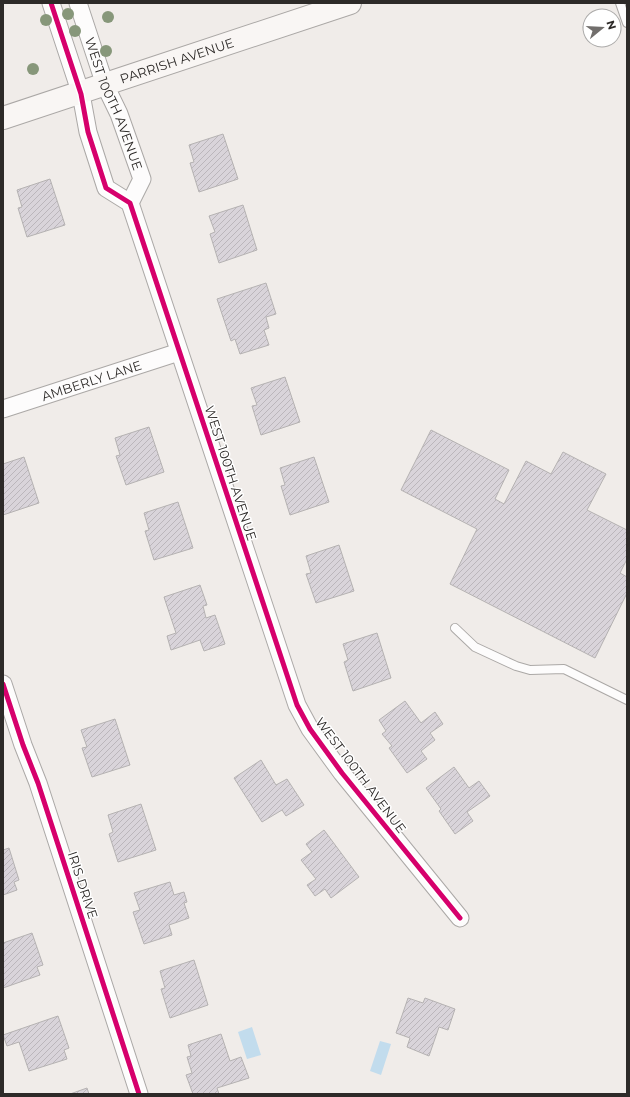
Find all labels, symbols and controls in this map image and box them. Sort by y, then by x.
north arrow [582,8,622,48]
text: N [603,19,620,31]
street label: PARRISH AVENUE [118,34,236,87]
street label: WEST 100TH AVENUE [82,35,146,172]
street label: AMBERLY LANE [39,357,144,404]
street label: WEST 100TH AVENUE [202,404,260,542]
street label: WEST 100TH AVENUE [312,714,410,836]
street label: IRIS DRIVE [65,849,101,921]

